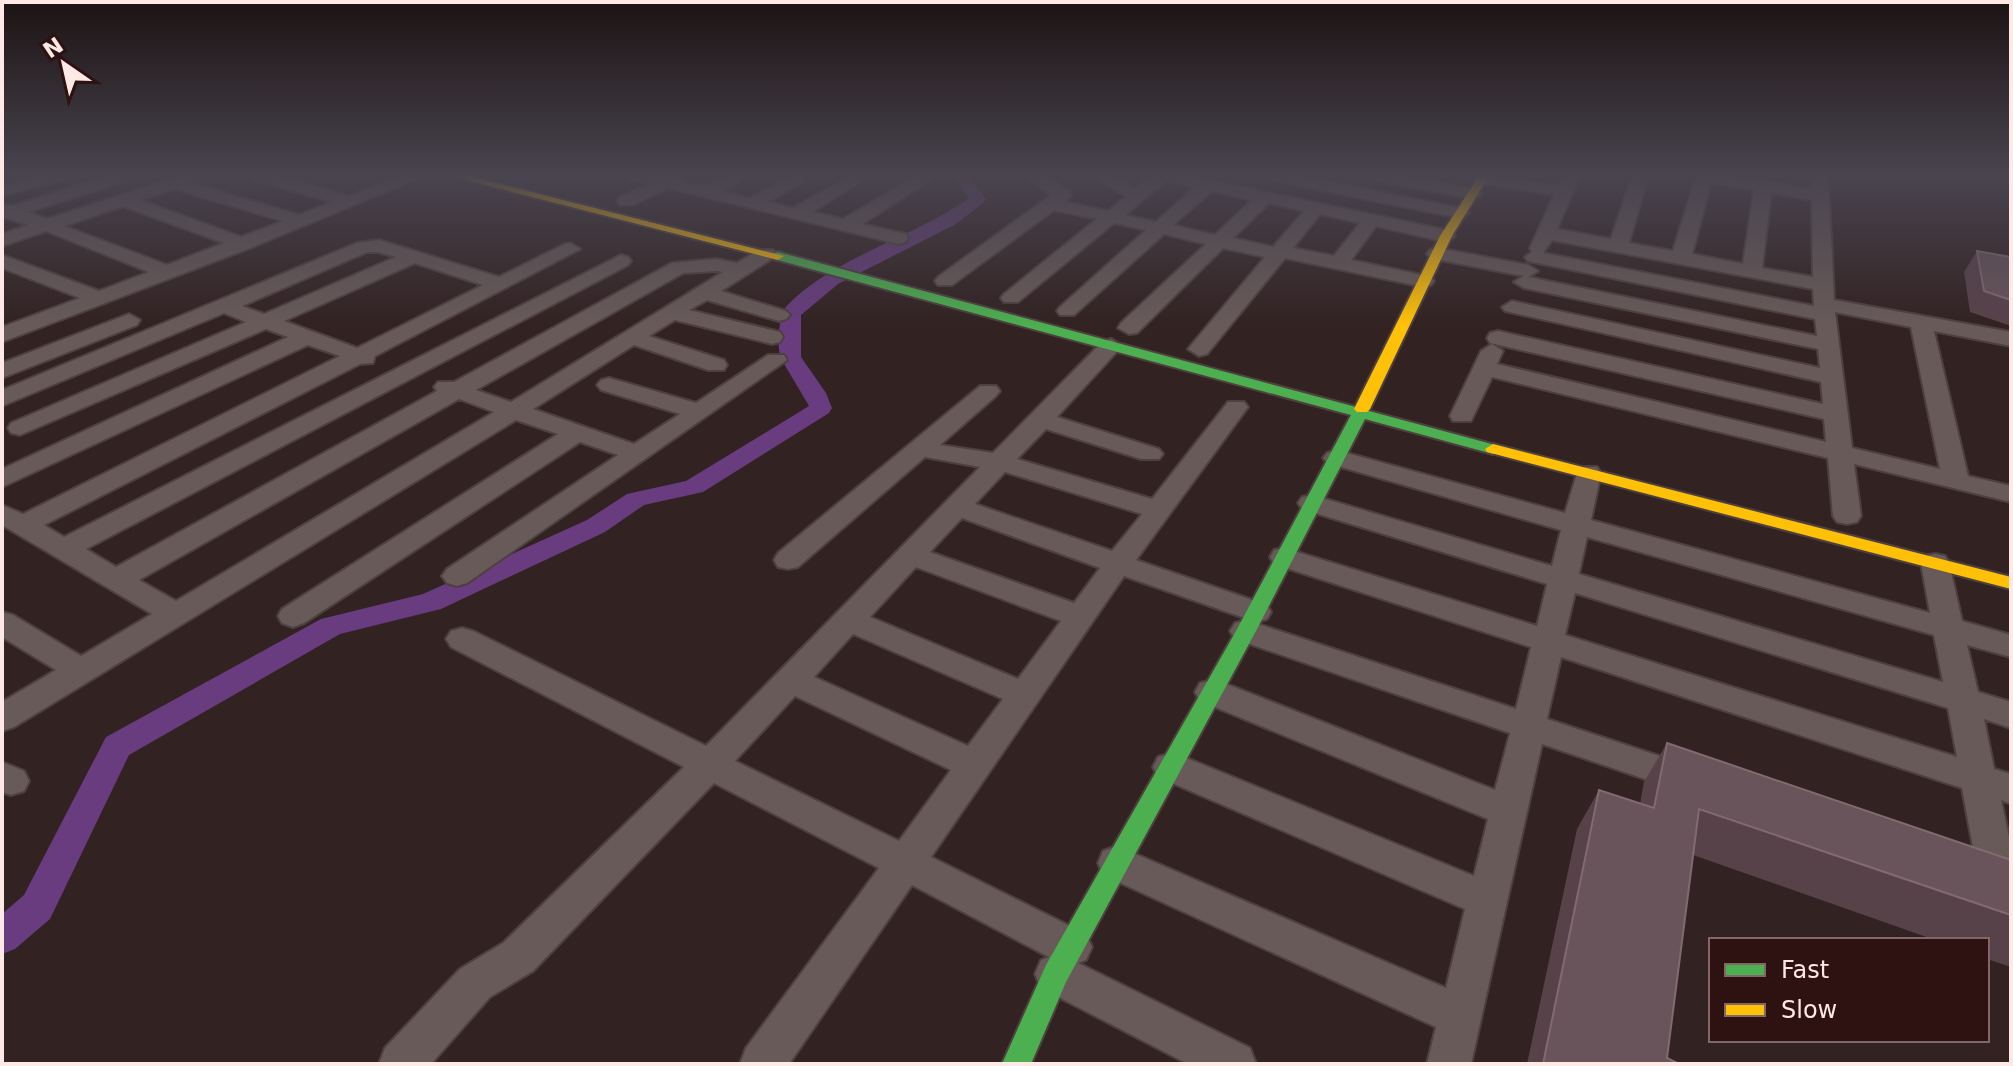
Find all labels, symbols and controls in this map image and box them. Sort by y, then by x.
north arrow [24,24,104,104]
text: N [38,32,68,63]
legend [1709,938,1989,1042]
text: Fast [1781,956,1829,984]
text: Slow [1781,996,1837,1024]

